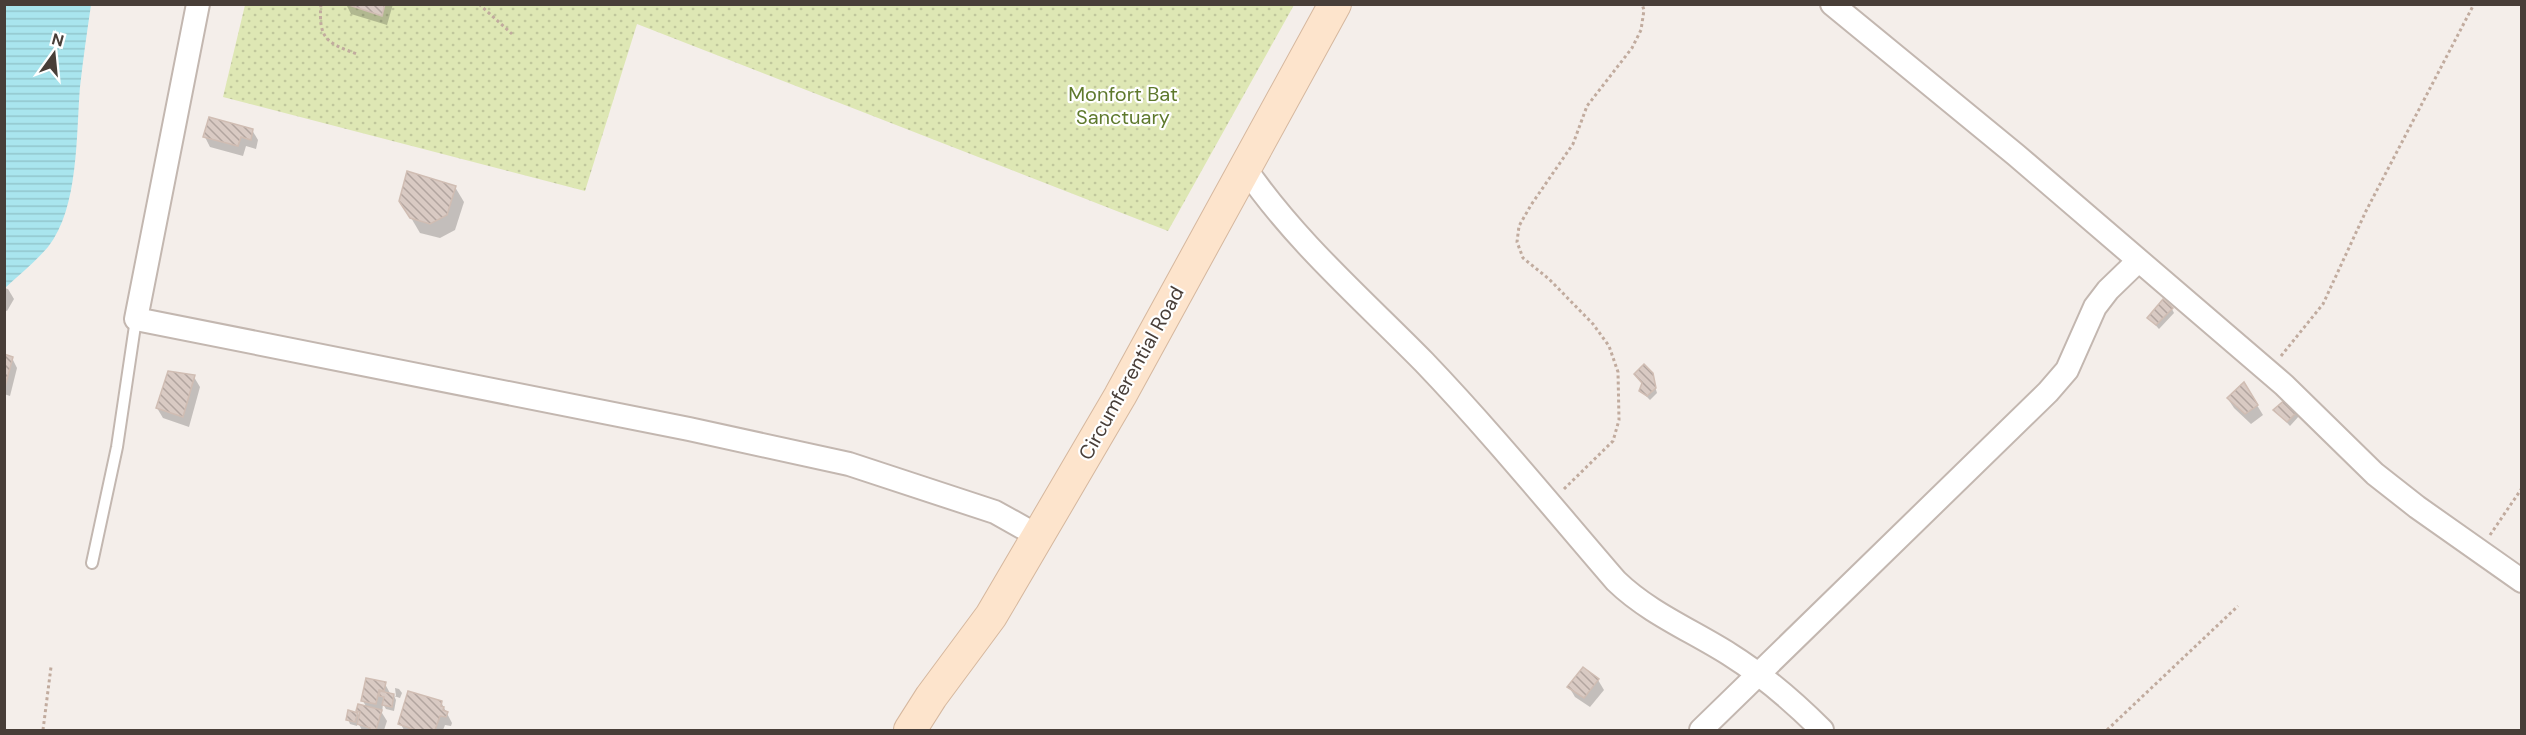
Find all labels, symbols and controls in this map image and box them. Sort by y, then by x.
north arrow [24,24,84,84]
text: N [49,28,66,52]
park label: Monfort Bat Sanctuary [1068,81,1178,130]
street label: Circumferential Road [1073,282,1189,464]

